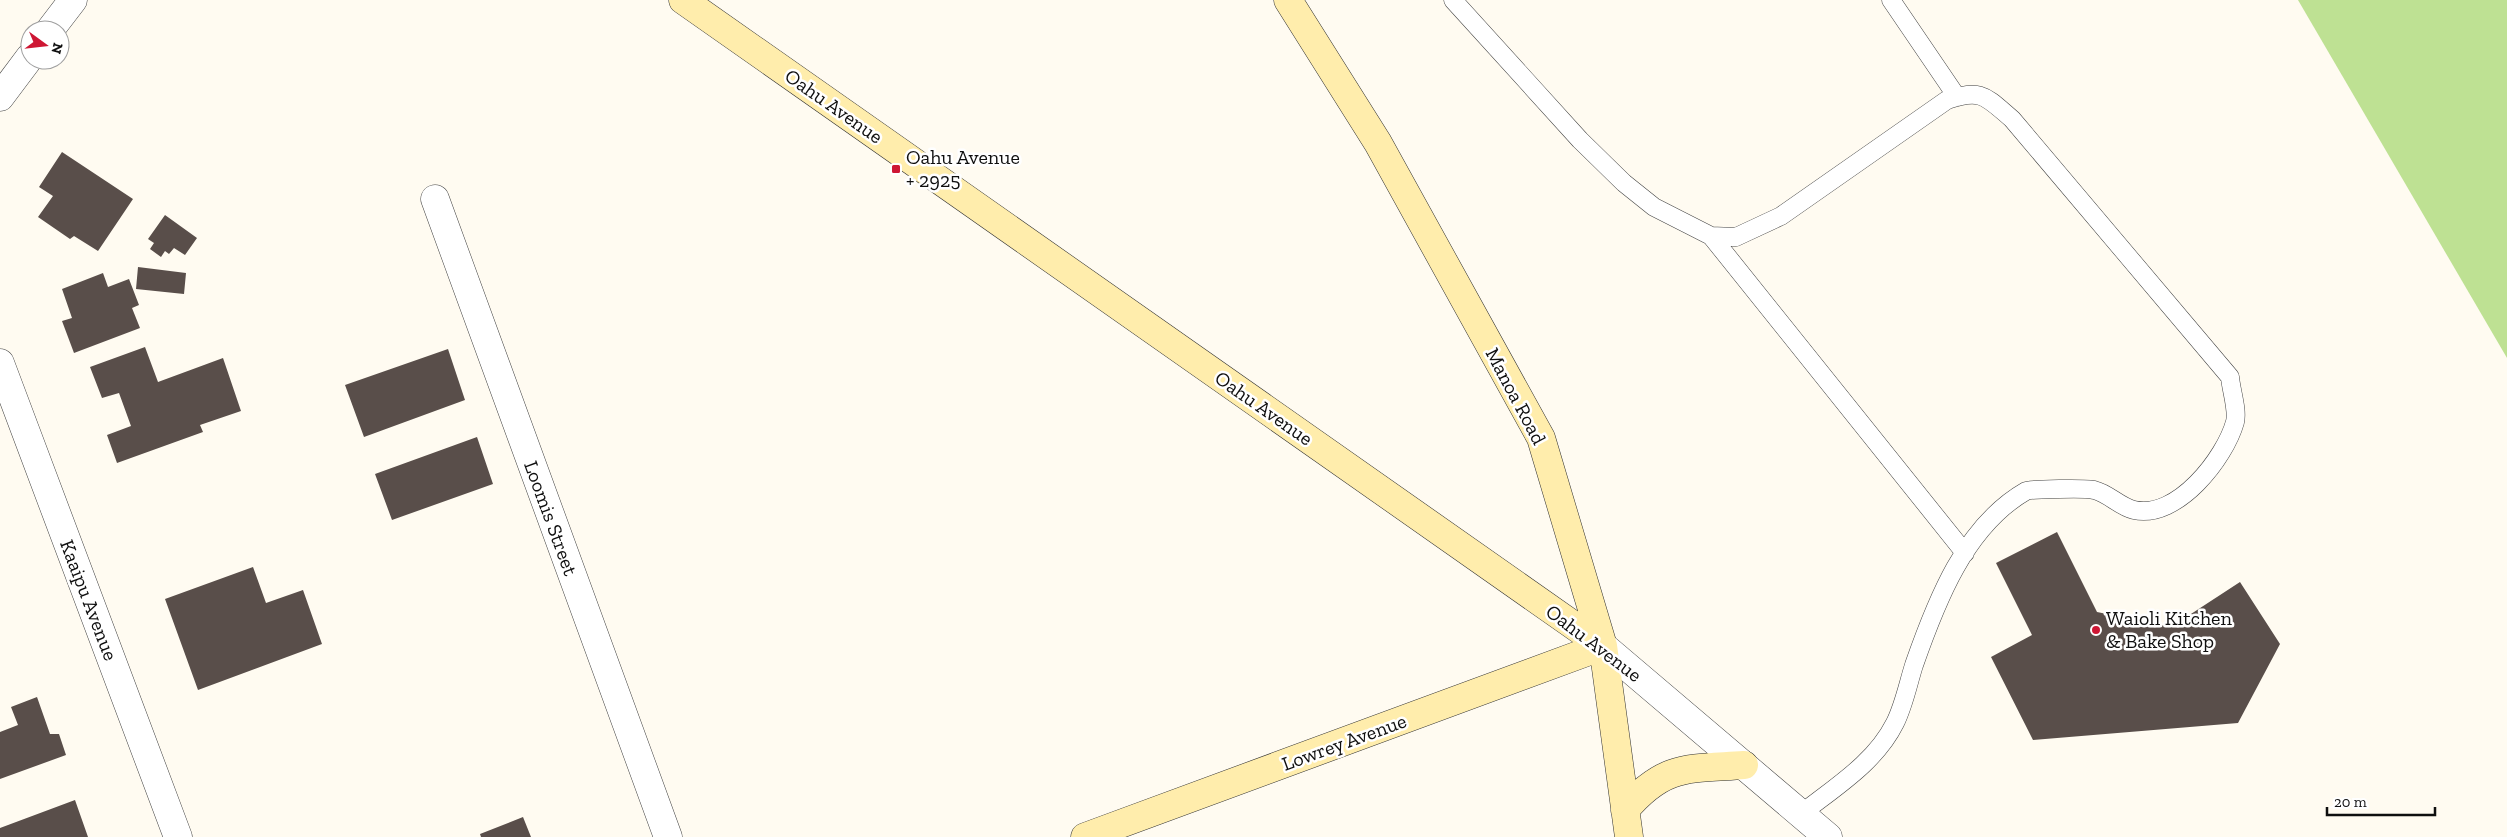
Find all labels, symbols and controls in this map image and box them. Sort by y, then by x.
north arrow [20,20,70,70]
text: N [47,41,67,56]
street label: Oahu Avenue [780,64,888,148]
place label: Oahu Avenue + 2925 [906,145,1020,192]
marker: Oahu Avenue + 2925 [890,163,902,175]
street label: Manoa Road [1481,344,1551,448]
street label: Oahu Avenue [1210,366,1318,450]
street label: Loomis Street [519,457,583,579]
street label: Kaaipu Avenue [55,536,123,664]
street label: Oahu Avenue [1541,599,1647,687]
place label: Waioli Kitchen & Bake Shop [2106,606,2232,653]
marker: Waioli Kitchen & Bake Shop [2090,624,2102,636]
street label: Lowrey Avenue [1278,708,1410,776]
scale bar [2327,784,2434,816]
text: 20 m [2334,793,2367,811]

